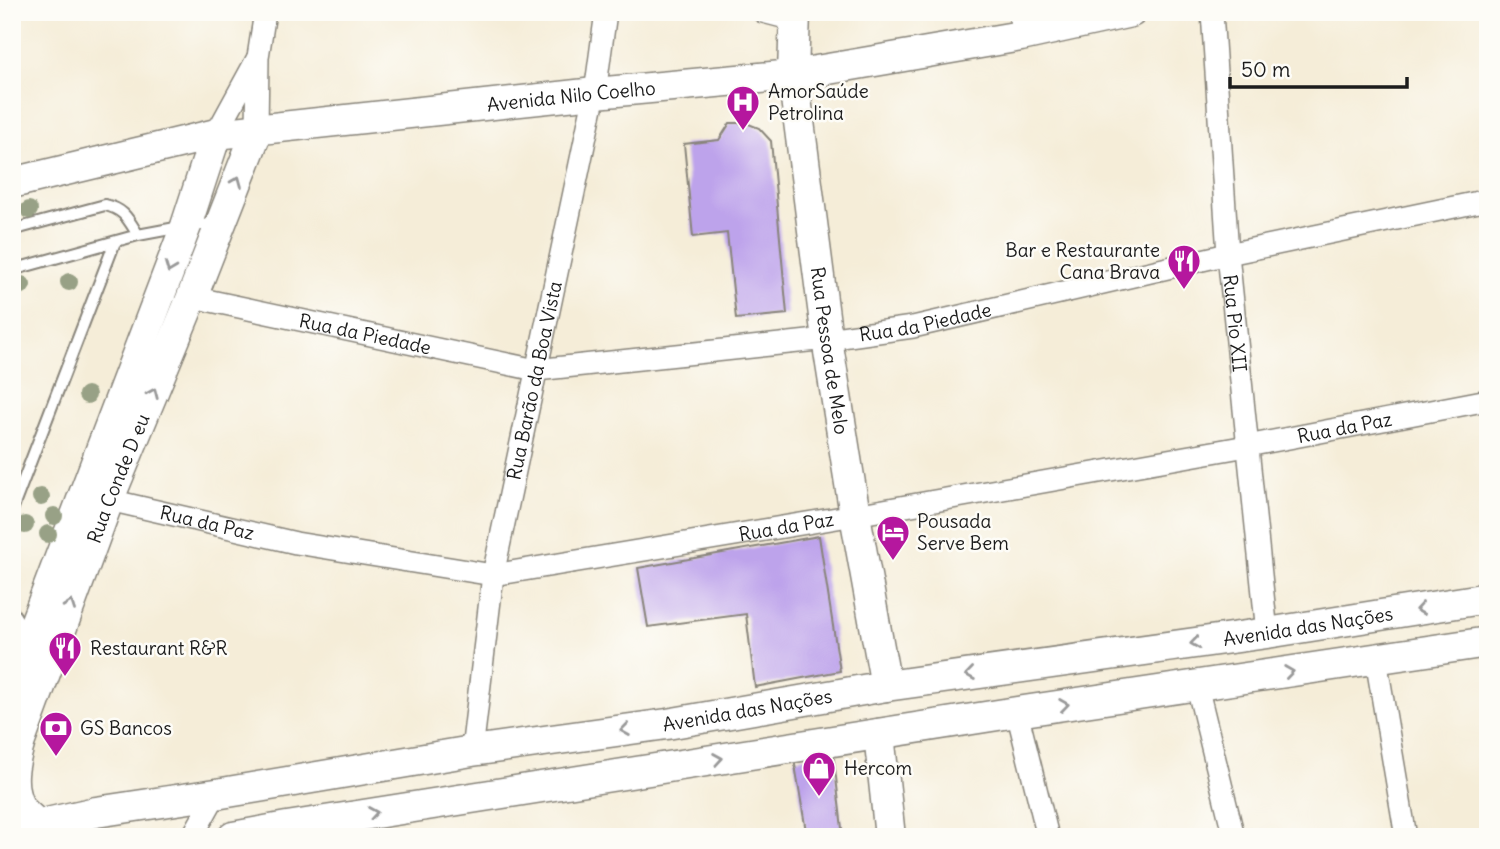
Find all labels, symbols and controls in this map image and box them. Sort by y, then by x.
scale bar [1230,46,1407,90]
text: 50 m [1241,56,1290,83]
street label: Avenida Nilo Coelho [486,76,657,117]
place label: AmorSaúde Petrolina [768,79,869,125]
hospital icon: AmorSaúde Petrolina [724,83,762,132]
one-way arrow [228,176,242,188]
place label: Bar e Restaurante Cana Brava [1005,238,1160,284]
restaurant icon: Bar e Restaurante Cana Brava [1165,242,1203,291]
one-way arrow [164,262,178,274]
street label: Rua Pessoa de Melo [806,265,854,436]
street label: Rua Pio XII [1218,273,1252,373]
street label: Rua Barão da Boa Vista [501,279,567,482]
street label: Rua da Piedade [858,297,994,346]
street label: Rua da Piedade [297,308,433,359]
one-way arrow [145,387,159,400]
street label: Rua da Paz [1295,407,1394,448]
street label: Rua Conde D eu [82,410,155,547]
street label: Rua da Paz [158,500,257,545]
street label: Rua da Paz [737,507,835,546]
place label: Pousada Serve Bem [917,509,1009,555]
hotel icon: Pousada Serve Bem [874,513,912,562]
one-way arrow [62,599,76,611]
street label: Avenida das Nações [1222,601,1395,651]
one-way arrow [1414,601,1426,616]
restaurant icon: Restaurant R&R [46,629,84,678]
one-way arrow [1190,635,1201,650]
place label: Restaurant R&R [90,636,228,660]
one-way arrow [1283,665,1295,680]
one-way arrow [964,667,976,682]
street label: Avenida das Nações [661,684,834,737]
one-way arrow [1058,697,1070,712]
bank icon: GS Bancos [37,709,75,758]
place label: GS Bancos [80,716,172,740]
one-way arrow [619,722,630,737]
shop icon: Hercom [800,749,838,798]
one-way arrow [713,752,724,767]
place label: Hercom [844,756,912,780]
one-way arrow [367,806,379,821]

